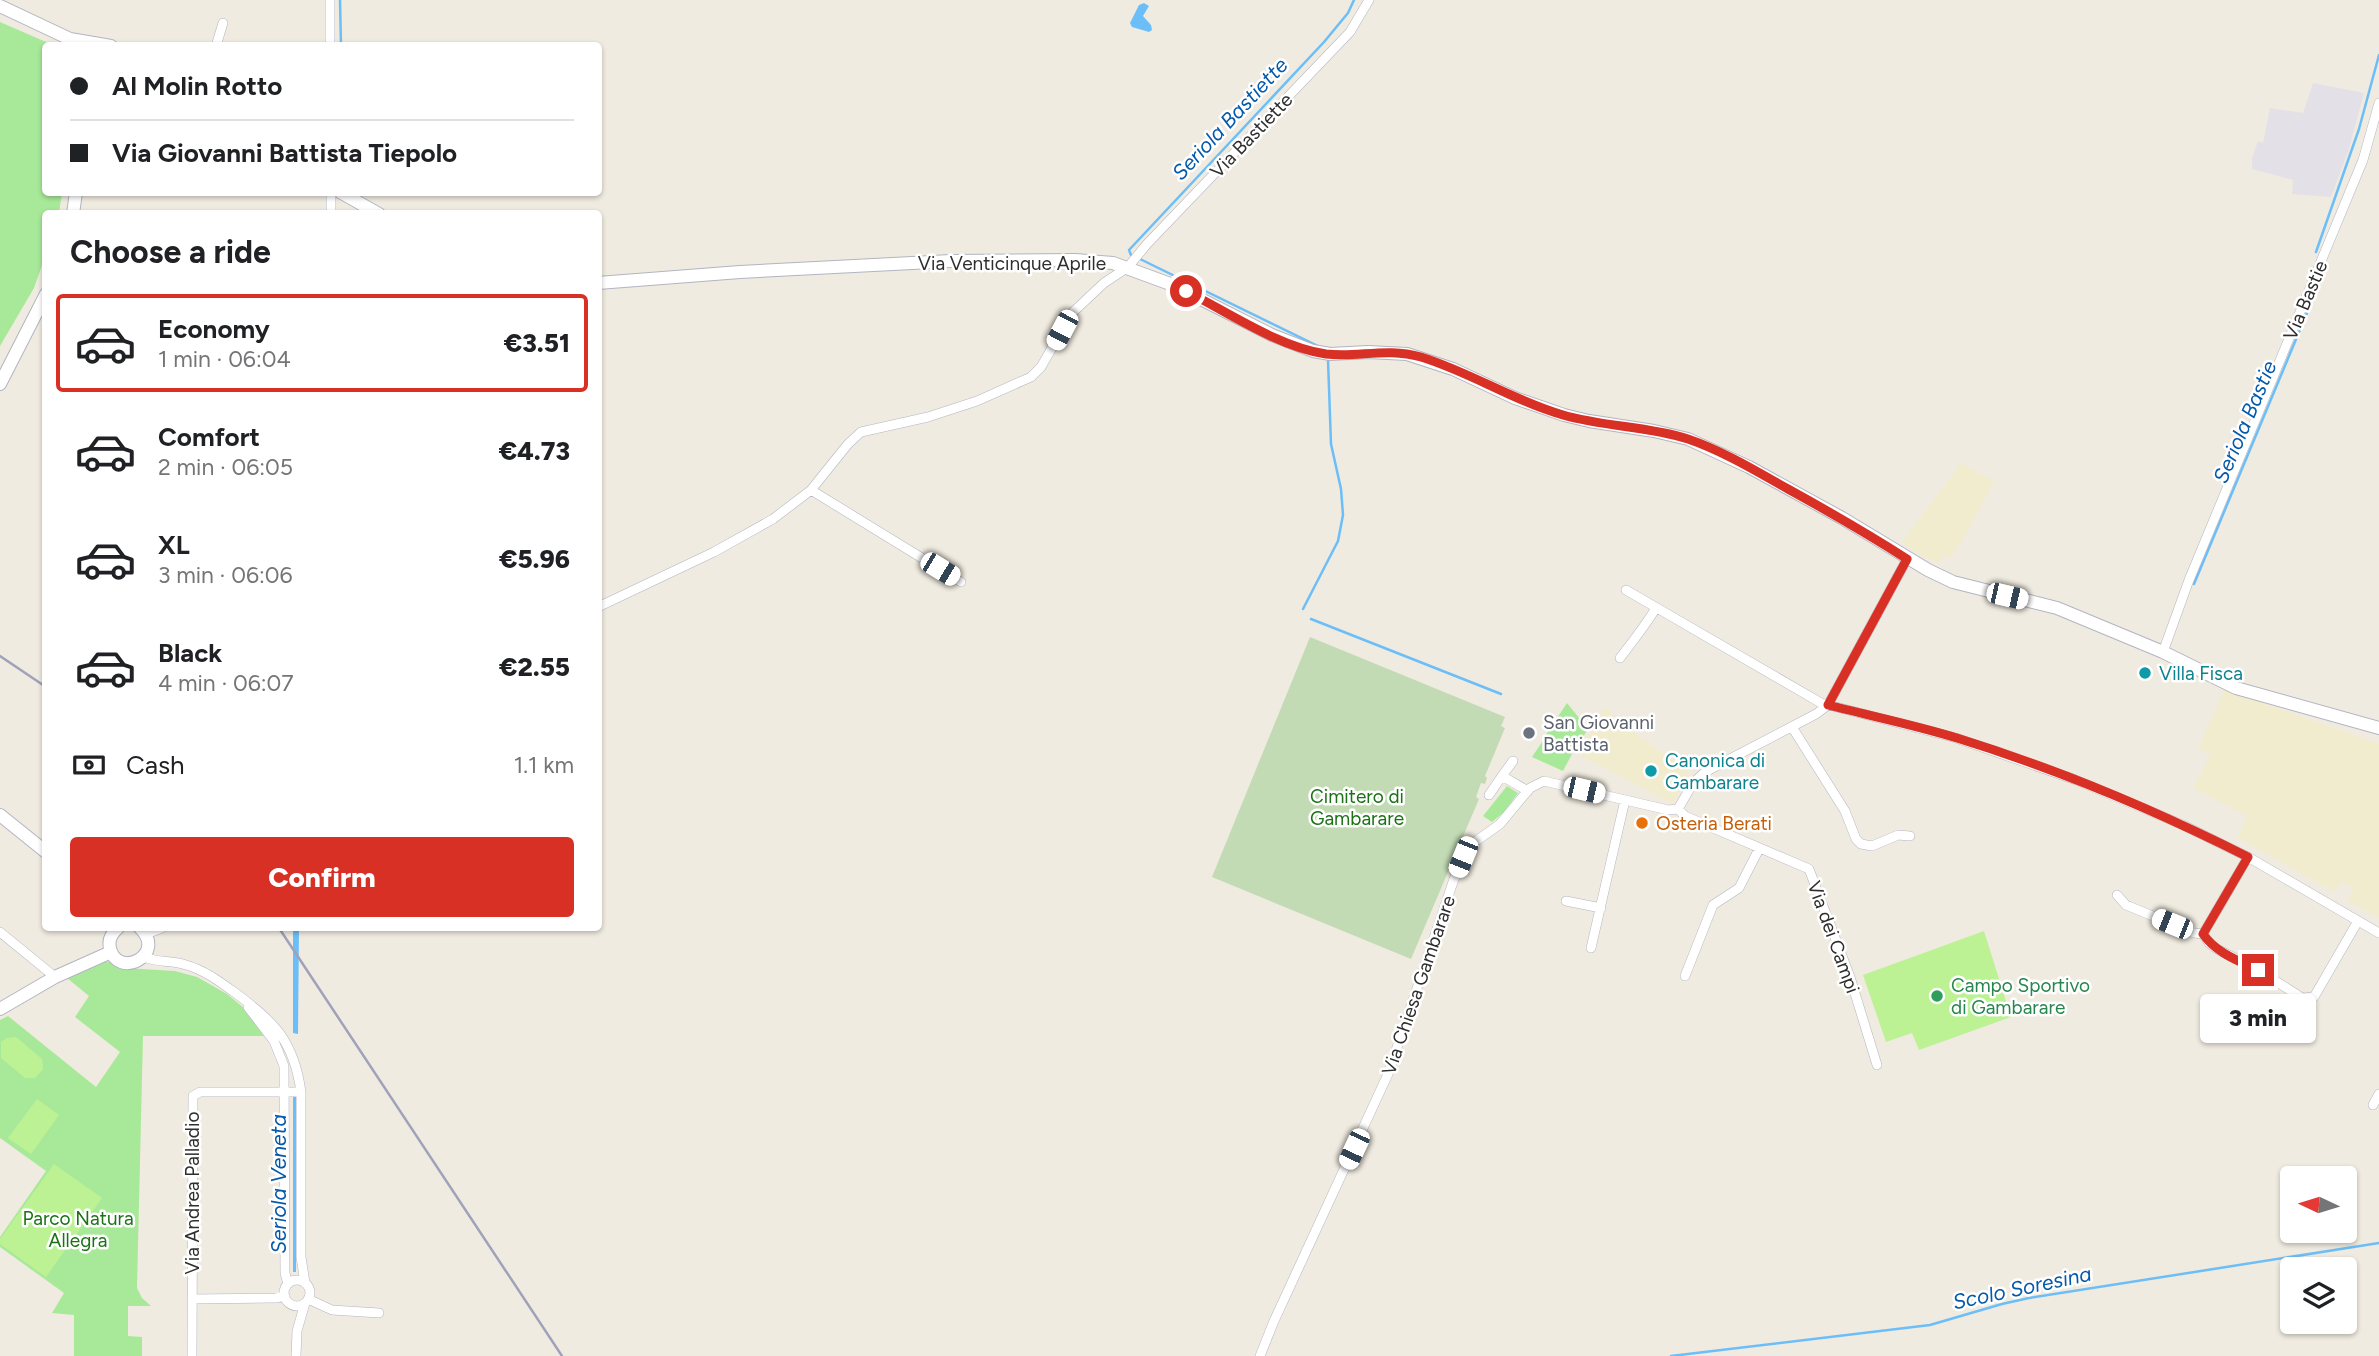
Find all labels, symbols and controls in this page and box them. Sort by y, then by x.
water label: Seriola Bastiette [1167,52,1293,185]
text: Al Molin Rotto [112,70,282,102]
street label: Via Bastiette [1205,88,1297,182]
text: Via Giovanni Battista Tiepolo [112,137,457,169]
text: Choose a ride [70,233,271,271]
street label: Via Venticinque Aprile [918,252,1106,275]
street label: Via Bastie [2278,257,2332,343]
route start [1170,275,1202,307]
car [1043,307,1082,353]
icon: car [74,312,137,375]
text: Economy [158,313,270,345]
text: €3.51 [504,327,570,359]
text: 1 min · 06:04 [158,345,291,373]
water label: Seriola Bastie [2208,356,2282,487]
icon: car [74,420,137,483]
text: Comfort [158,421,260,453]
text: €4.73 [499,435,570,467]
text: 2 min · 06:05 [158,453,293,481]
icon: car [74,528,137,591]
text: XL [158,529,190,561]
text: €5.96 [499,543,570,575]
car [917,549,964,589]
text: 3 min · 06:06 [158,561,292,589]
car [1985,581,2030,611]
icon: car [74,636,137,699]
text: Black [158,637,222,669]
text: €2.55 [499,651,570,683]
place label: Villa Fisca [2159,662,2243,685]
marker: Villa Fisca [2137,665,2153,681]
text: 4 min · 06:07 [158,669,294,697]
place label: San Giovanni Battista [1543,711,1654,756]
marker: San Giovanni Battista [1521,725,1537,741]
icon: cash [70,746,108,784]
text: Cash [126,749,185,781]
place label: Canonica di Gambarare [1665,749,1765,794]
text: 1.1 km [514,751,574,779]
marker: Canonica di Gambarare [1643,763,1659,779]
car [1562,775,1607,805]
park label: Cimitero di Gambarare [1310,785,1404,830]
place label: Osteria Berati [1656,812,1772,835]
marker: Osteria Berati [1634,815,1650,831]
car [1446,834,1481,880]
button: Confirm [70,837,574,917]
street label: Via dei Campi [1803,878,1864,996]
street label: Via Chiesa Gambarare [1377,892,1460,1078]
car [2149,906,2196,942]
route end [2242,954,2274,986]
place label: Campo Sportivo di Gambarare [1951,974,2090,1019]
marker: Campo Sportivo di Gambarare [1929,988,1945,1004]
callout: 3 min [2200,995,2316,1044]
text: 3 min [2229,1004,2287,1032]
street label: Via Andrea Palladio [181,1112,204,1274]
water label: Seriola Veneta [266,1114,291,1254]
car [1336,1126,1373,1172]
north arrow [2280,1166,2357,1242]
map controls [2280,1166,2357,1334]
park label: Parco Natura Allegra [22,1207,134,1252]
button: layers [2280,1257,2357,1334]
water label: Scolo Soresina [1950,1261,2093,1314]

